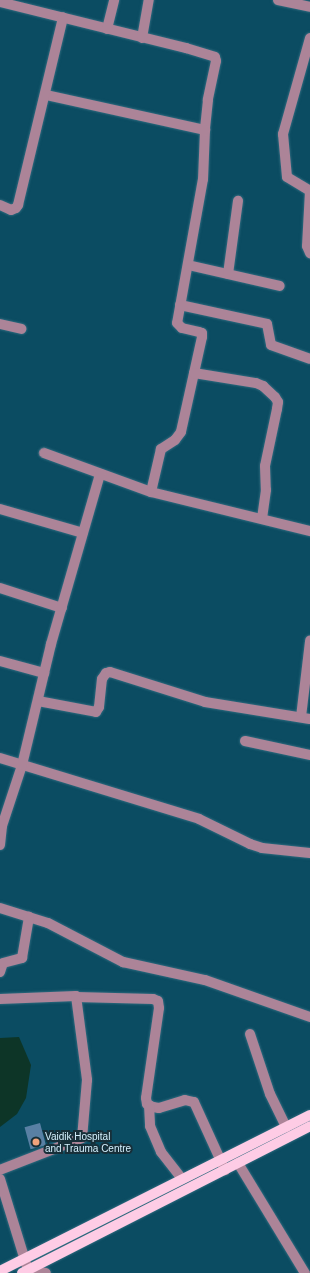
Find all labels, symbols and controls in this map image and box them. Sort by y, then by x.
place label: Vaidik Hospital and Trauma Centre [45,1130,131,1154]
marker: Vaidik Hospital and Trauma Centre [30,1136,42,1148]

